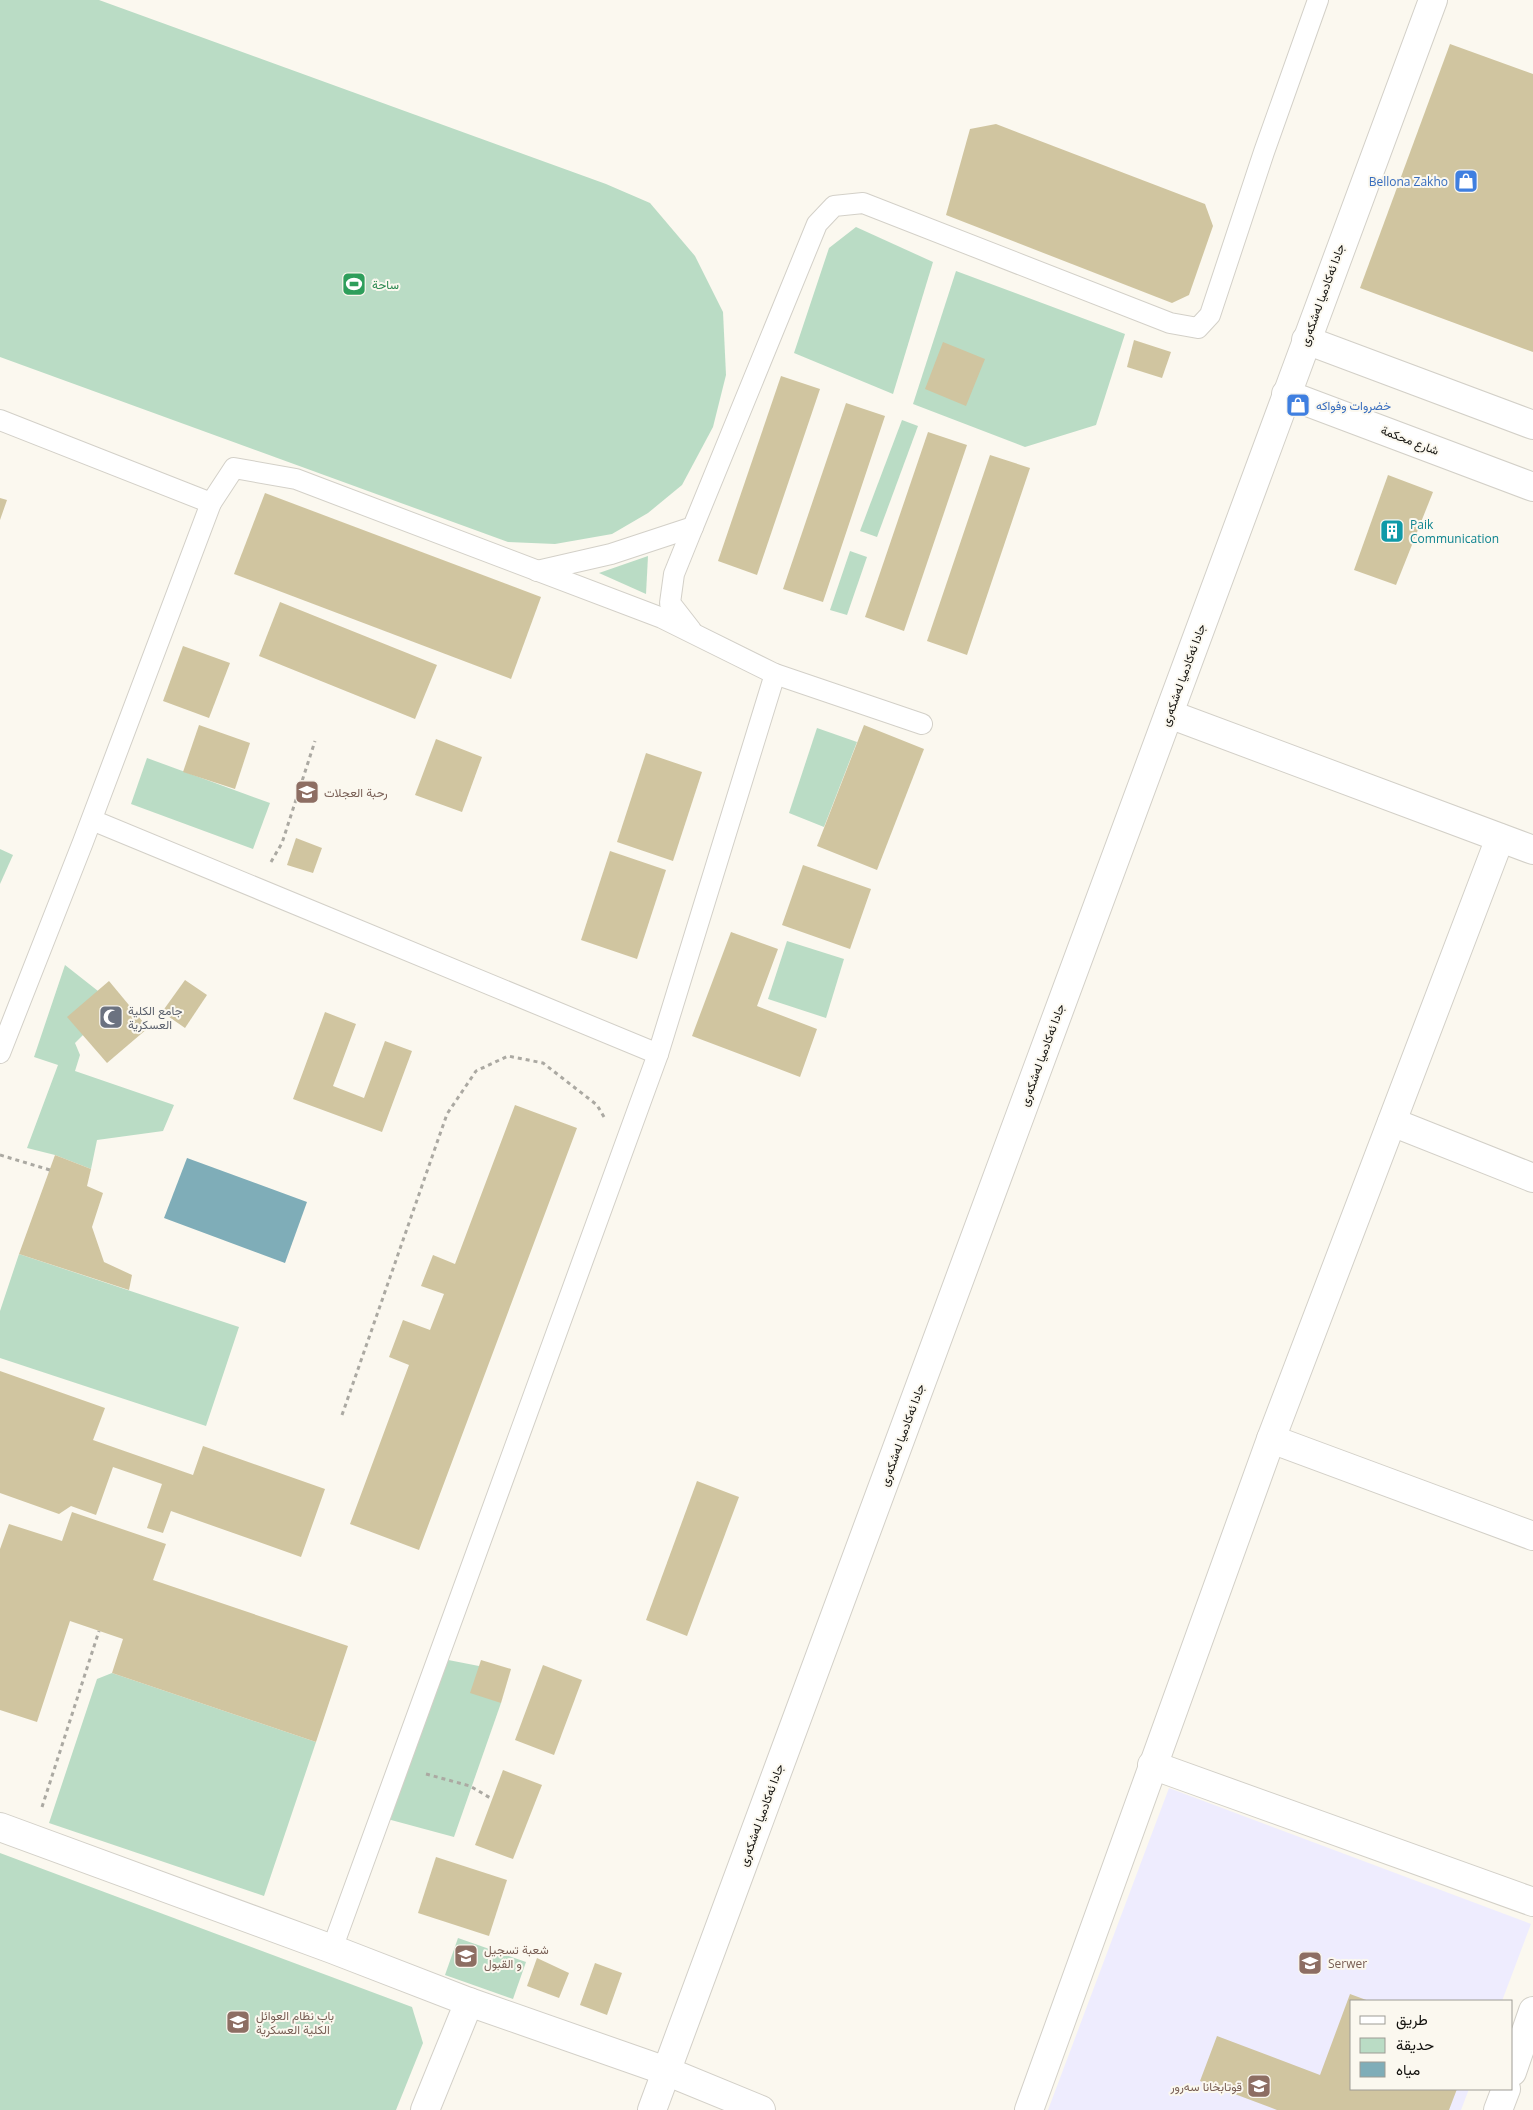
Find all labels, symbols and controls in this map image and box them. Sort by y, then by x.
shop icon: Bellona Zakho [1453,168,1479,194]
place label: Bellona Zakho [1369,173,1448,190]
street label: جادا ئه‌كادميا له‌شكه‌رى [1296,241,1348,349]
sports icon: ساحة [341,271,367,297]
place label: ساحة [372,276,399,293]
shop icon: خضروات وفواكه [1285,392,1311,418]
place label: خضروات وفواكه [1316,397,1391,414]
street label: شارع محكمة [1378,421,1442,460]
place label: Paik Communication [1410,516,1499,547]
building icon: Paik Communication [1379,518,1405,544]
street label: جادا ئه‌كادميا له‌شكه‌رى [1157,621,1209,729]
school or university icon: رحبة العجلات [294,779,320,805]
place label: رحبة العجلات [324,784,388,801]
street label: جادا ئه‌كادميا له‌شكه‌رى [1016,1001,1068,1109]
place label: جامع الكلية العسكرية [128,1002,183,1033]
mosque icon: جامع الكلية العسكرية [98,1004,124,1030]
street label: جادا ئه‌كادميا له‌شكه‌رى [876,1381,928,1489]
street label: جادا ئه‌كادميا له‌شكه‌رى [735,1761,787,1869]
place label: شعبة تسجيل و القبول [484,1941,549,1972]
school or university icon: شعبة تسجيل و القبول [453,1943,479,1969]
school or university icon: Serwer [1297,1950,1323,1976]
place label: Serwer [1328,1955,1367,1972]
legend [1350,2000,1513,2090]
place label: باب نظام العوائل الكلية العسكرية [256,2007,334,2038]
school or university icon: باب نظام العوائل الكلية العسكرية [225,2009,251,2035]
text: طريق [1396,2009,1428,2030]
text: حديقة [1396,2034,1434,2054]
text: مياه [1396,2059,1420,2079]
school or university icon: قوتابخانا سه‌رور [1246,2073,1272,2099]
place label: قوتابخانا سه‌رور [1169,2078,1242,2095]

